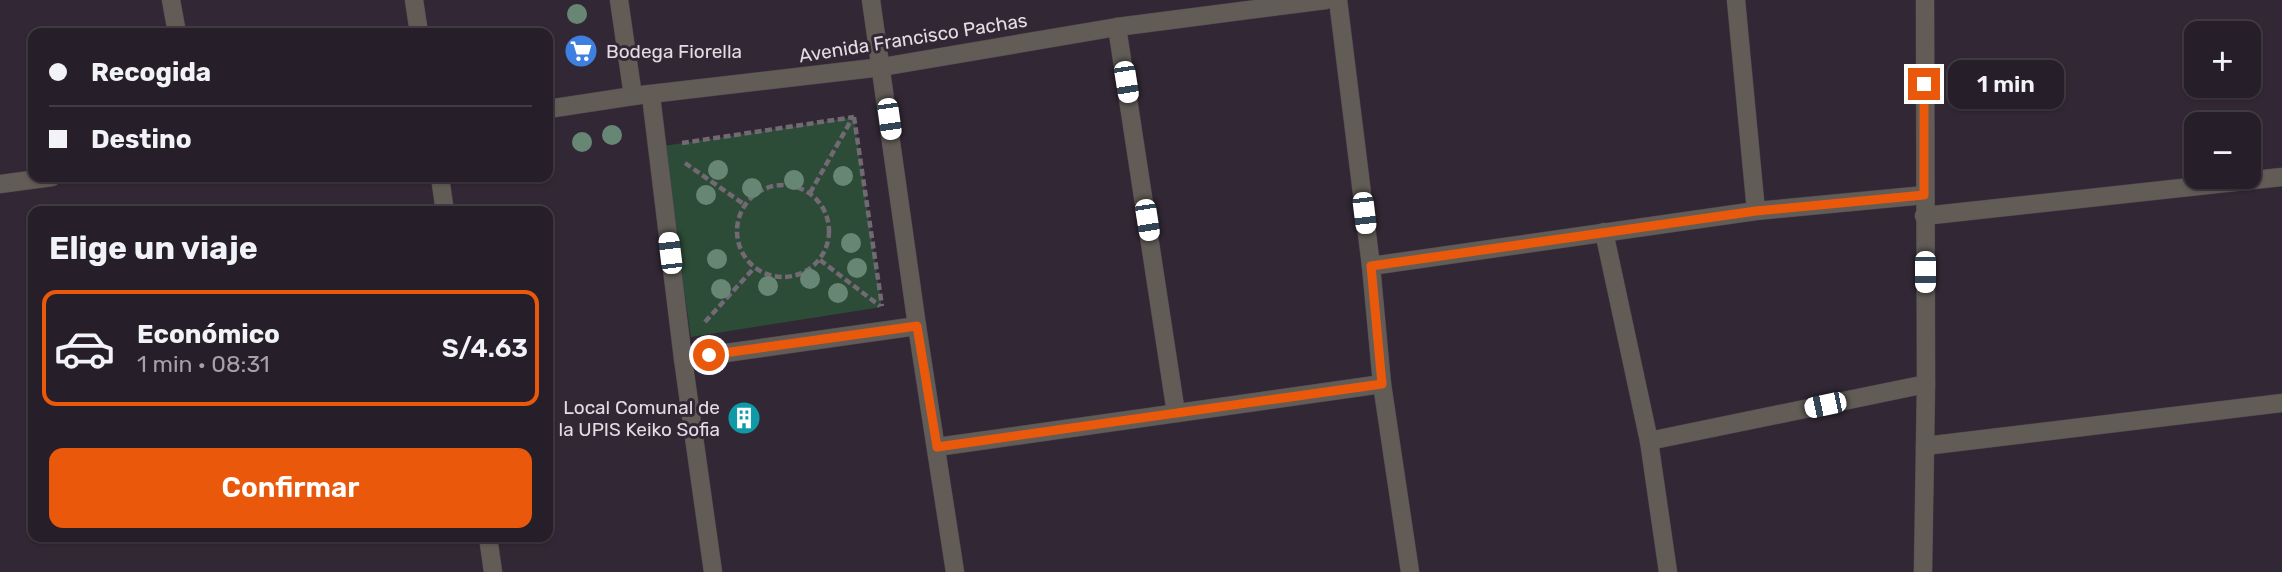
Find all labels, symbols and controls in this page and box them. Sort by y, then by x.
street label: Avenida Francisco Pachas [797,9,1029,67]
map controls [2184,21,2261,189]
button: + [2184,21,2261,98]
supermarket icon: Bodega Fiorella [562,32,600,70]
place label: Bodega Fiorella [606,40,742,63]
text: Recogida [91,57,211,88]
car [1113,60,1140,104]
callout: 1 min [1948,60,2064,108]
route end [1908,68,1940,100]
text: 1 min [1977,70,2035,98]
car [876,97,903,141]
button: − [2184,112,2261,189]
text: Destino [91,124,192,155]
car [1352,191,1377,235]
car [1134,198,1161,242]
text: Elige un viaje [49,229,258,267]
car [658,231,683,275]
car [1915,251,1936,293]
icon: car [53,317,116,380]
text: Económico [137,319,280,350]
text: S/4.63 [442,333,528,364]
route start [693,339,725,371]
text: 1 min · 08:31 [137,350,270,378]
car [1803,390,1848,420]
place label: Local Comunal de la UPIS Keiko Sofia [559,396,720,441]
building icon: Local Comunal de la UPIS Keiko Sofia [725,399,763,437]
button: Confirmar [49,448,532,528]

